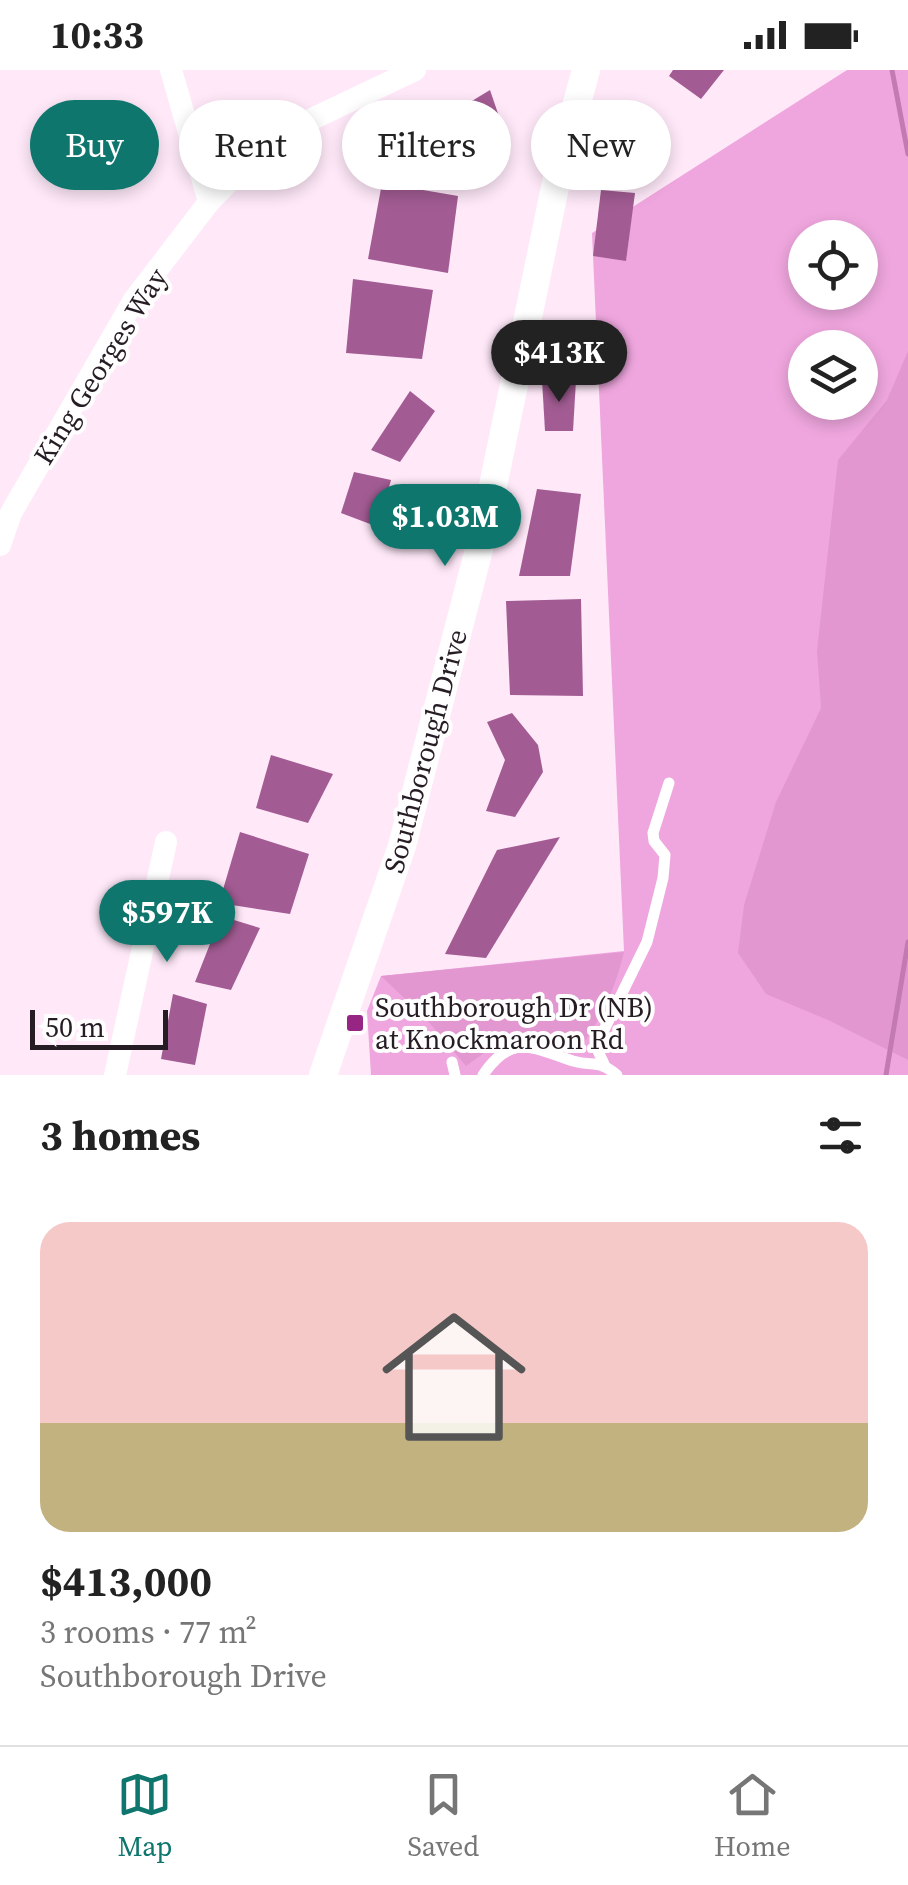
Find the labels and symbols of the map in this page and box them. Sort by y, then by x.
street label: King Georges Way [24,260,176,471]
pin: $413K [489,320,629,405]
pin: $1.03M [364,484,526,569]
street label: Southborough Drive [374,625,476,877]
pin: $597K [97,880,237,965]
place label: Southborough Dr (NB) at Knockmaroon Rd [375,988,653,1058]
scale bar [30,1005,168,1050]
marker: Southborough Dr (NB) at Knockmaroon Rd [344,1012,366,1034]

